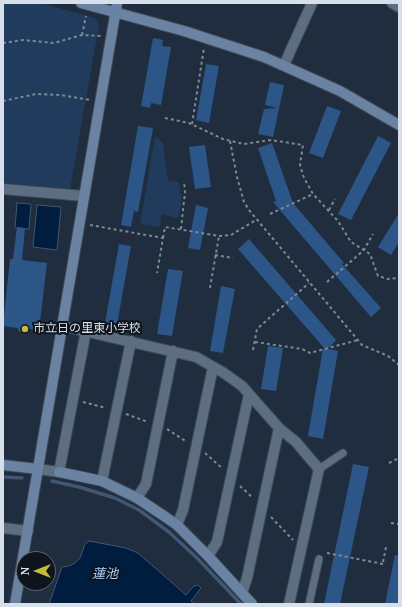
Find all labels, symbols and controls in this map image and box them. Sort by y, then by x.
place label: 市立日の里東小学校 [33,322,141,336]
marker: 市立日の里東小学校 [20,324,30,334]
north arrow [16,551,56,591]
water label: 蓮池 [92,566,118,582]
text: N [18,567,32,575]

